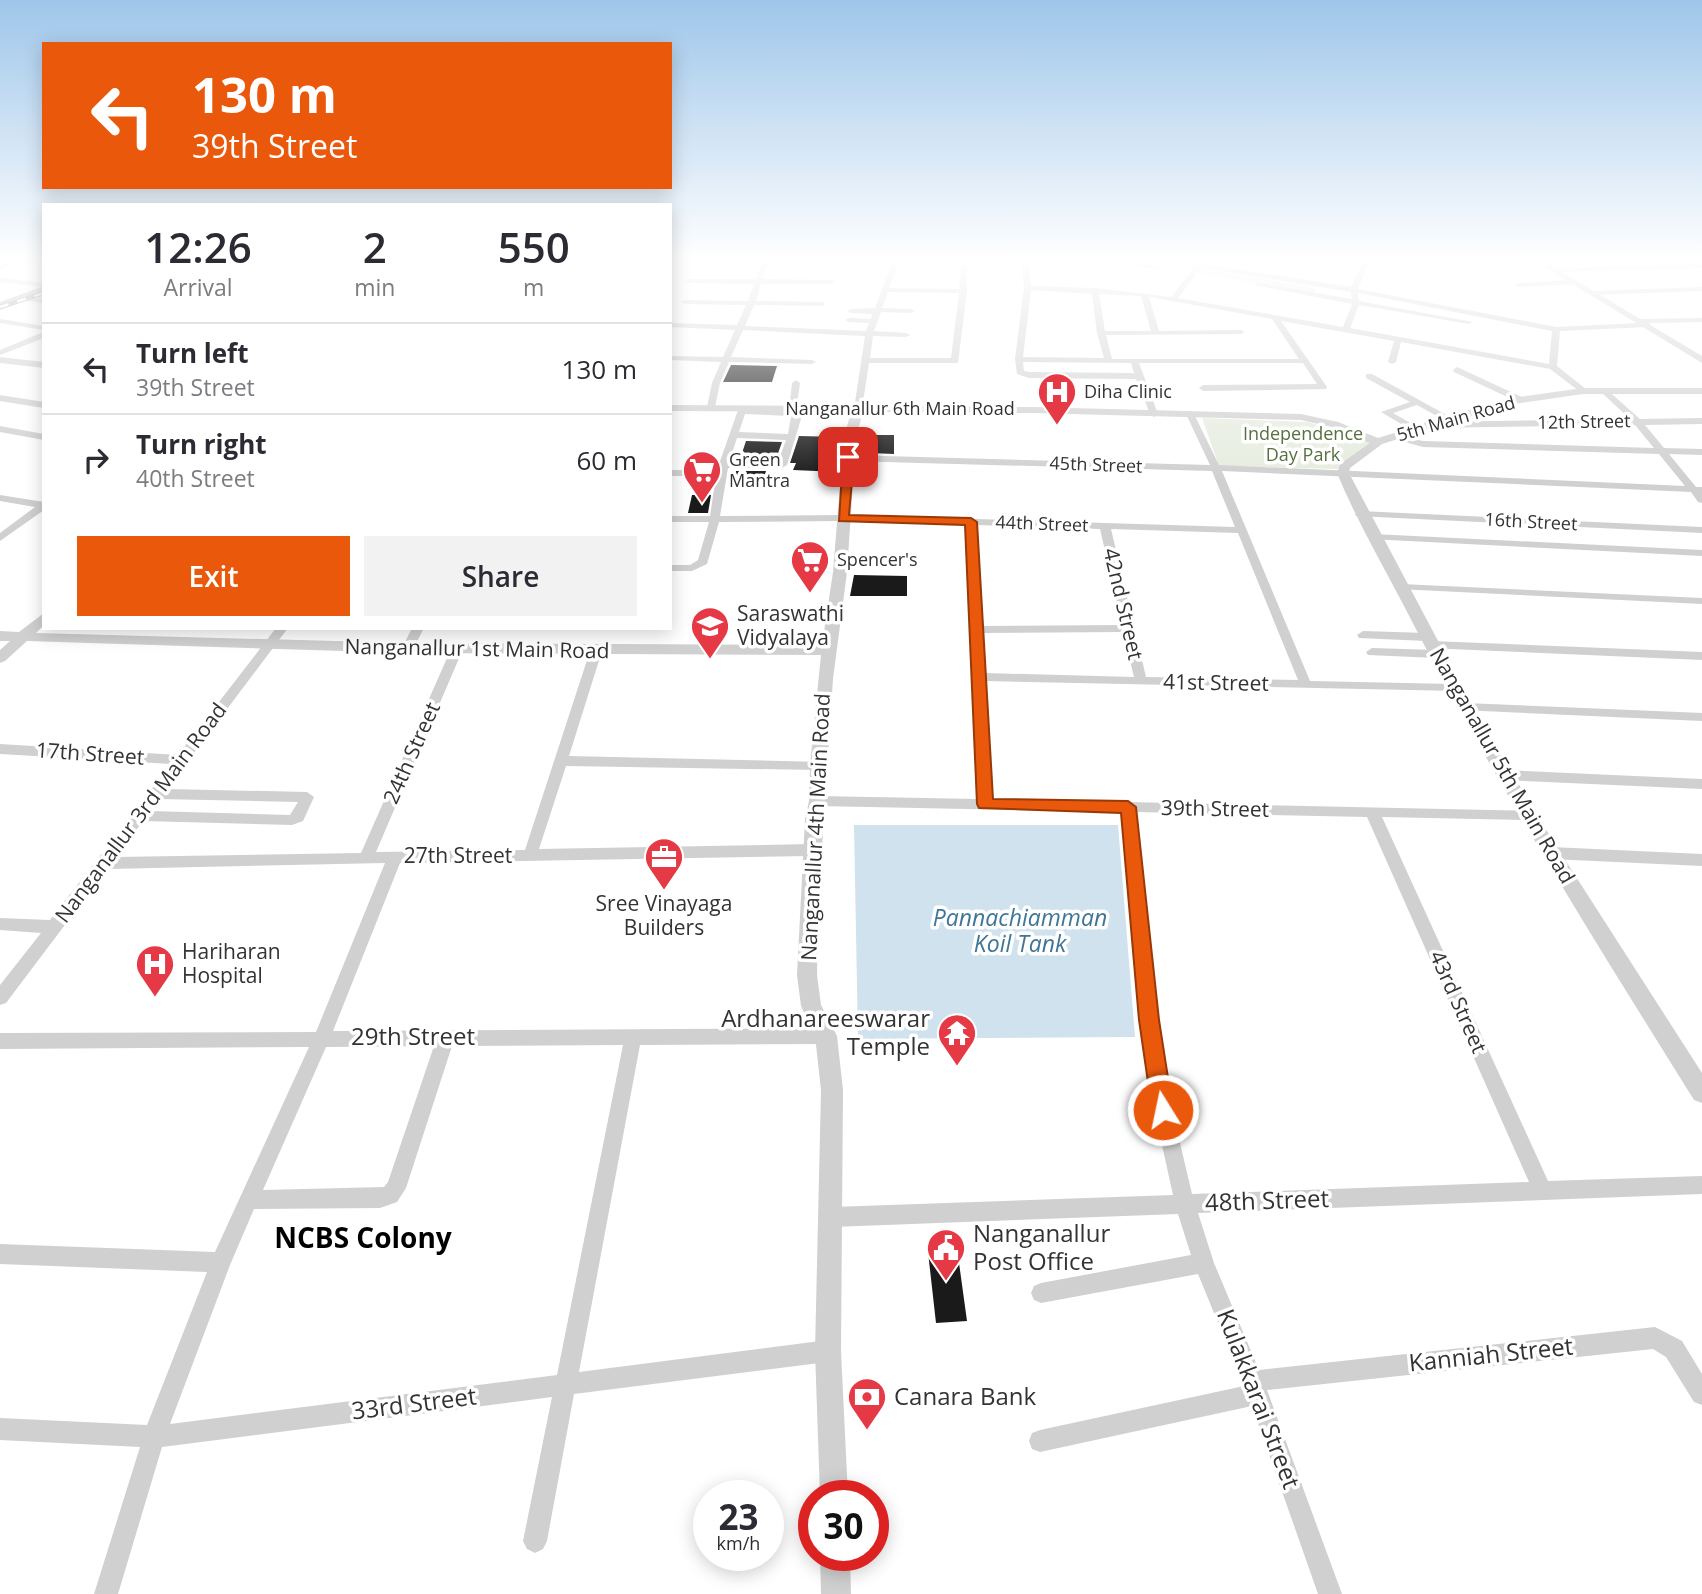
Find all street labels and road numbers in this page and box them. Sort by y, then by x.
street label: 5th Main Road [1394,390,1518,446]
street label: Nanganallur 6th Main Road [785,396,1015,420]
street label: 12th Street [1537,408,1631,434]
street label: 45th Street [1049,450,1143,478]
street label: 16th Street [1484,507,1578,535]
street label: 44th Street [995,509,1089,537]
street label: 42nd Street [1098,545,1150,662]
street label: Nanganallur 1st Main Road [344,632,610,664]
street label: Nanganallur 5th Main Road [1424,643,1582,888]
street label: 41st Street [1163,667,1269,697]
street label: Nanganallur 4th Main Road [794,693,836,961]
street label: Nanganallur 3rd Main Road [48,697,232,928]
street label: 24th Street [376,697,446,808]
street label: 17th Street [35,735,145,771]
street label: 39th Street [1161,793,1270,823]
street label: 27th Street [404,841,512,869]
street label: 43rd Street [1424,946,1494,1057]
street label: 29th Street [351,1019,475,1052]
street label: 48th Street [1204,1181,1329,1218]
street label: Kulakkarai Street [1210,1304,1309,1493]
street label: Kanniah Street [1407,1328,1575,1379]
street label: 33rd Street [350,1379,478,1427]

